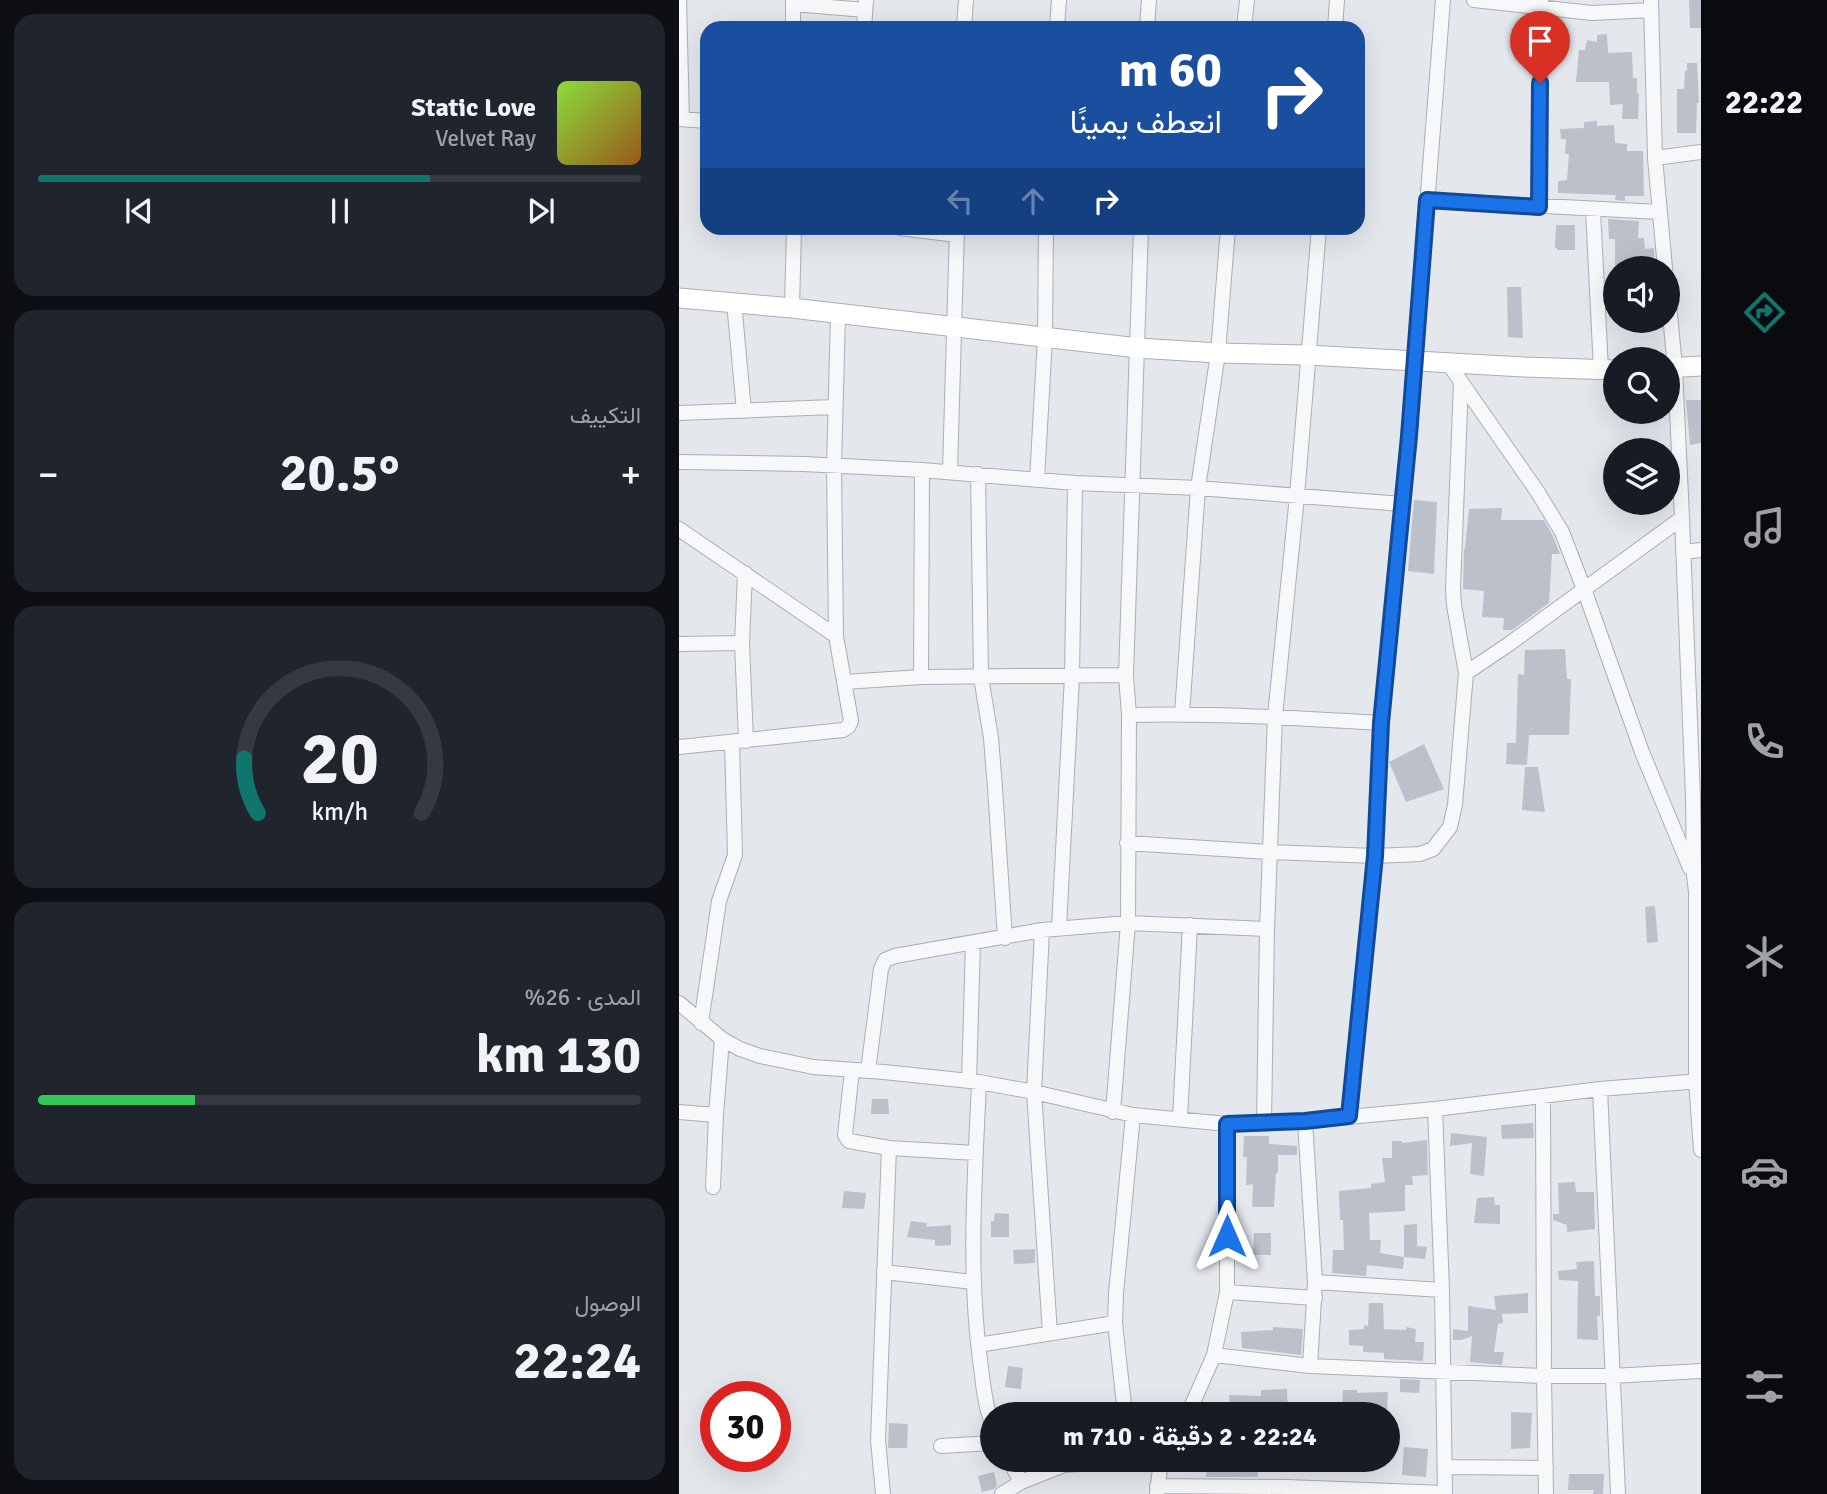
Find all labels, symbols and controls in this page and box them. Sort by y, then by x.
pin [1510,11,1570,83]
icon: arrive [1521,22,1559,60]
text: 60 m [1119,40,1222,100]
icon: right [1246,49,1337,140]
text: 22:22 [1725,83,1803,122]
text: Static Love [411,92,536,124]
text: انعطف يمينًا [1070,103,1222,142]
text: Velvet Ray [435,124,536,153]
icon: left [941,182,979,220]
icon: ahead [1014,182,1052,220]
icon: right [1087,182,1125,220]
icon: previous [120,192,158,230]
icon: pause [321,192,359,230]
icon: next [522,192,560,230]
map controls [1603,256,1680,515]
button: sound [1603,256,1680,333]
icon: directions [1740,288,1789,337]
button: search [1603,347,1680,424]
text: التكييف [570,401,641,430]
button: layers [1603,438,1680,515]
text: 20.5° [280,441,399,505]
text: − [38,451,59,498]
text: + [620,451,641,498]
icon: music [1740,503,1789,552]
text: 20 [300,715,379,804]
icon: phone [1740,717,1789,766]
text: km/h [311,796,368,827]
icon: climate [1740,932,1789,981]
text: المدى · 26% [525,983,641,1012]
text: 130 km [476,1023,641,1087]
icon: car [1740,1147,1789,1196]
position arrow [1190,1199,1264,1273]
text: الوصول [575,1289,641,1318]
text: 22:24 [513,1329,641,1393]
icon: filters [1740,1362,1789,1411]
speed limit sign: 30 [700,1381,791,1472]
text: 22:24 · 2 دقيقة · 710 m [1063,1421,1317,1453]

